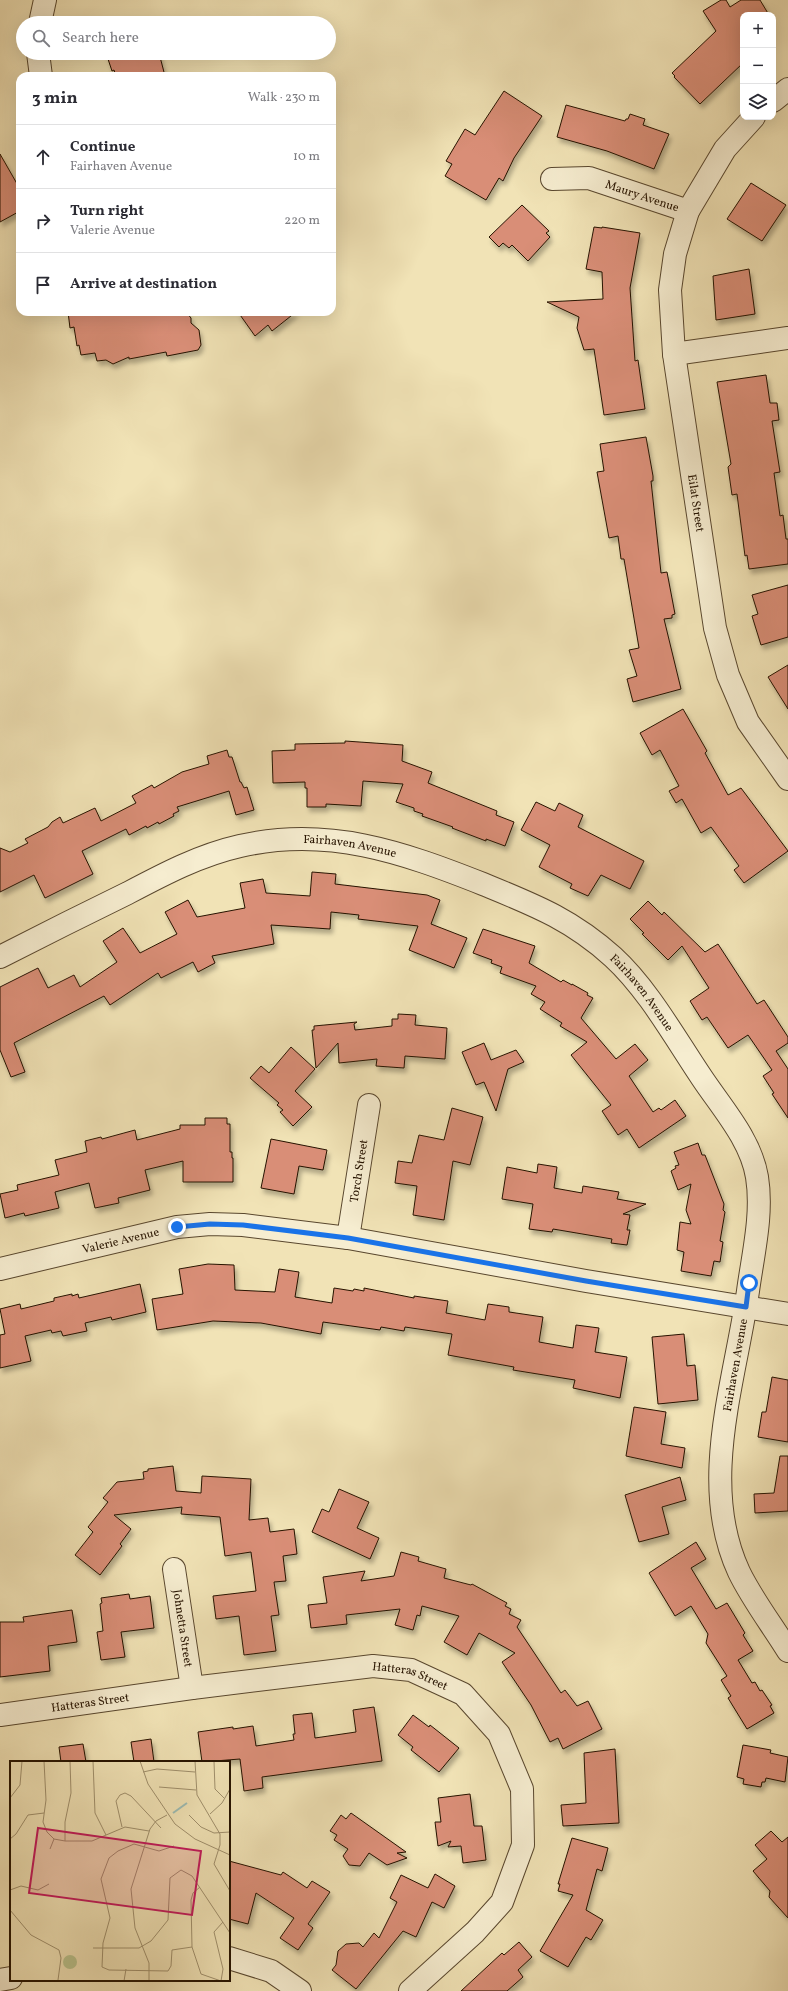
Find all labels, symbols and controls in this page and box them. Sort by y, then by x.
map controls [740,12,776,120]
button: + [740,12,776,48]
search box [16,16,336,60]
icon: search [30,27,52,49]
text: Search here [62,28,139,49]
button: − [740,48,776,84]
button: layers [740,84,776,120]
text: 3 min [32,87,78,110]
text: Walk · 230 m [248,89,320,107]
text: Continue [70,137,135,158]
icon: ahead [32,146,54,168]
text: 10 m [293,148,320,166]
text: Fairhaven Avenue [70,158,172,176]
street label: Maury Avenue [603,177,681,216]
text: Turn right [70,201,144,222]
icon: right [32,210,54,232]
text: 220 m [284,212,320,230]
text: Valerie Avenue [70,222,155,240]
icon: arrive [32,274,54,296]
text: Arrive at destination [70,274,217,295]
street label: Eilat Street [683,473,708,533]
street label: Fairhaven Avenue [303,832,399,862]
street label: Fairhaven Avenue [606,951,677,1035]
street label: Torch Street [347,1138,372,1204]
route end [168,1218,186,1236]
street label: Valerie Avenue [81,1224,161,1258]
route start [740,1274,758,1292]
street label: Fairhaven Avenue [720,1317,752,1413]
street label: Johnetta Street [168,1588,196,1668]
street label: Hatteras Street [371,1659,450,1695]
street label: Hatteras Street [50,1690,130,1717]
inset map [10,1761,230,1981]

